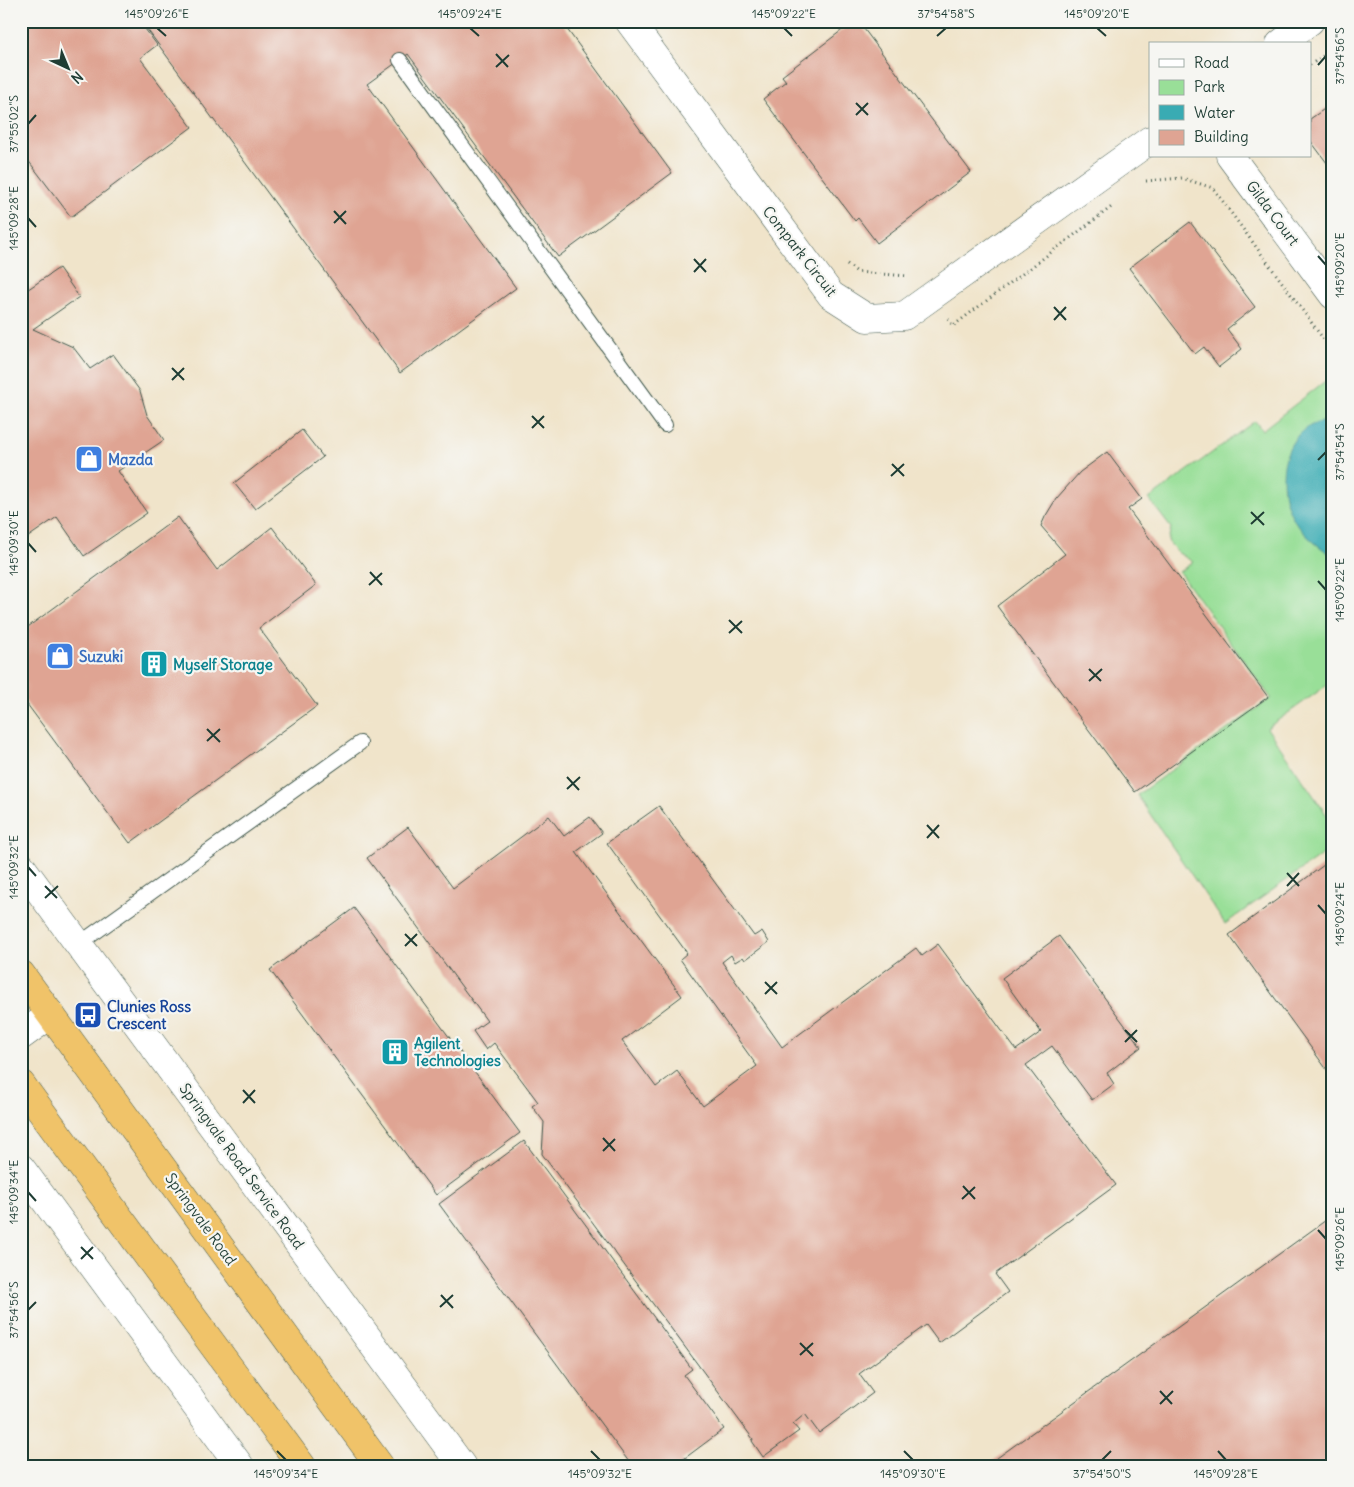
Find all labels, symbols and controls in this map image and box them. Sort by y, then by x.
text: 145°09'26"E [125,6,189,21]
text: 145°09'24"E [438,6,502,21]
text: 145°09'22"E [752,6,816,21]
text: 37°54'58"S [917,6,975,21]
text: 145°09'20"E [1064,6,1130,21]
text: 37°54'56"S [1332,27,1347,85]
north arrow [42,42,92,92]
legend [1149,42,1312,158]
text: Road [1194,53,1229,72]
text: N [67,68,87,87]
text: Park [1194,77,1225,96]
text: 37°55'02"S [6,95,21,153]
text: Water [1194,103,1235,122]
text: Building [1194,127,1249,146]
street label: Gilda Court [1242,177,1304,249]
text: 145°09'28"E [6,186,21,250]
street label: Compark Circuit [759,202,841,300]
text: 145°09'20"E [1332,232,1347,298]
text: 37°54'54"S [1332,423,1347,481]
shop icon: Mazda [74,444,104,474]
place label: Mazda [108,450,154,469]
text: 145°09'30"E [6,510,21,576]
text: 145°09'22"E [1332,558,1347,622]
shop icon: Suzuki [45,641,75,671]
place label: Suzuki [79,647,123,666]
building icon: Myself Storage [139,649,169,679]
place label: Myself Storage [173,655,273,675]
text: 145°09'32"E [6,835,21,899]
text: 145°09'24"E [1332,882,1347,946]
place label: Clunies Ross Crescent [107,997,191,1033]
bus stop icon: Clunies Ross Crescent [73,1000,103,1030]
place label: Agilent Technologies [414,1034,501,1071]
building icon: Agilent Technologies [380,1037,410,1067]
street label: Springvale Road Service Road [176,1080,308,1252]
text: 145°09'34"E [6,1160,21,1224]
street label: Springvale Road [162,1169,240,1269]
text: 145°09'26"E [1332,1207,1347,1271]
text: 37°54'56"S [6,1281,21,1339]
text: 145°09'34"E [254,1466,318,1481]
text: 145°09'32"E [568,1466,632,1481]
text: 145°09'30"E [880,1466,946,1481]
text: 37°54'50"S [1073,1466,1132,1481]
text: 145°09'28"E [1194,1466,1258,1481]

